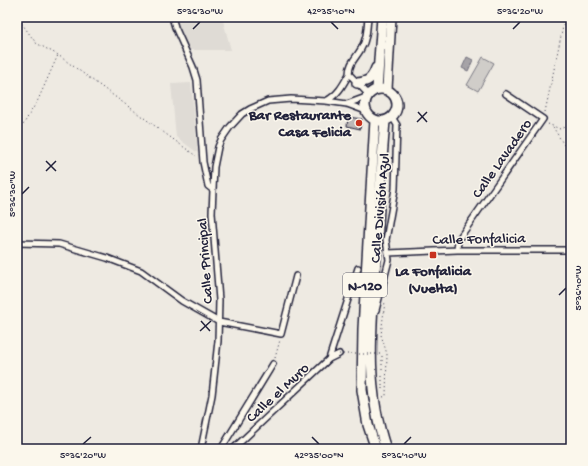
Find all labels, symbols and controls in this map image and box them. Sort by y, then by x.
text: 5°36'30"W [177,6,224,18]
text: 42°35'10"N [307,6,355,18]
text: 5°36'20"W [497,6,543,18]
place label: Bar Restaurante Casa Felicia [248,107,352,142]
street label: Calle Lavadero [469,116,537,202]
marker: Bar Restaurante Casa Felicia [354,118,364,128]
street label: Calle División Azul [367,152,395,264]
text: 5°36'30"W [7,170,19,217]
street label: Calle Principal [194,217,218,304]
street label: Calle Fonfalicia [432,230,526,250]
marker: La Fonfalicia (Vuelta) [428,250,438,260]
place label: La Fonfalicia (Vuelta) [395,263,472,298]
text: 5°36'10"W [573,265,585,310]
road number: N-120 [343,273,387,297]
street label: Calle el Muro [243,360,314,427]
text: 5°36'20"W [60,450,106,462]
text: 42°35'00"N [294,450,344,462]
text: 5°36'10"W [382,450,427,462]

